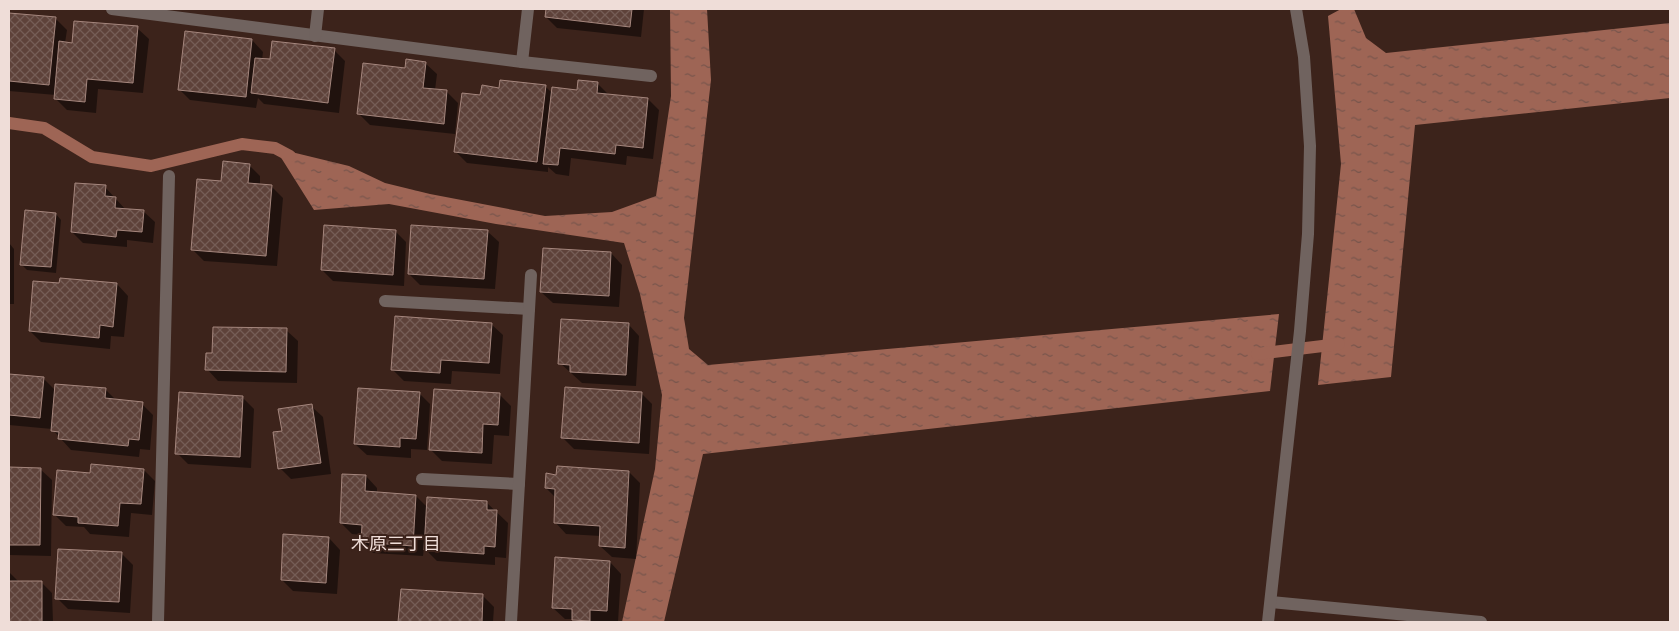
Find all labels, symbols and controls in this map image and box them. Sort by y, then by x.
district label: 木原三丁目 [351,534,441,554]

